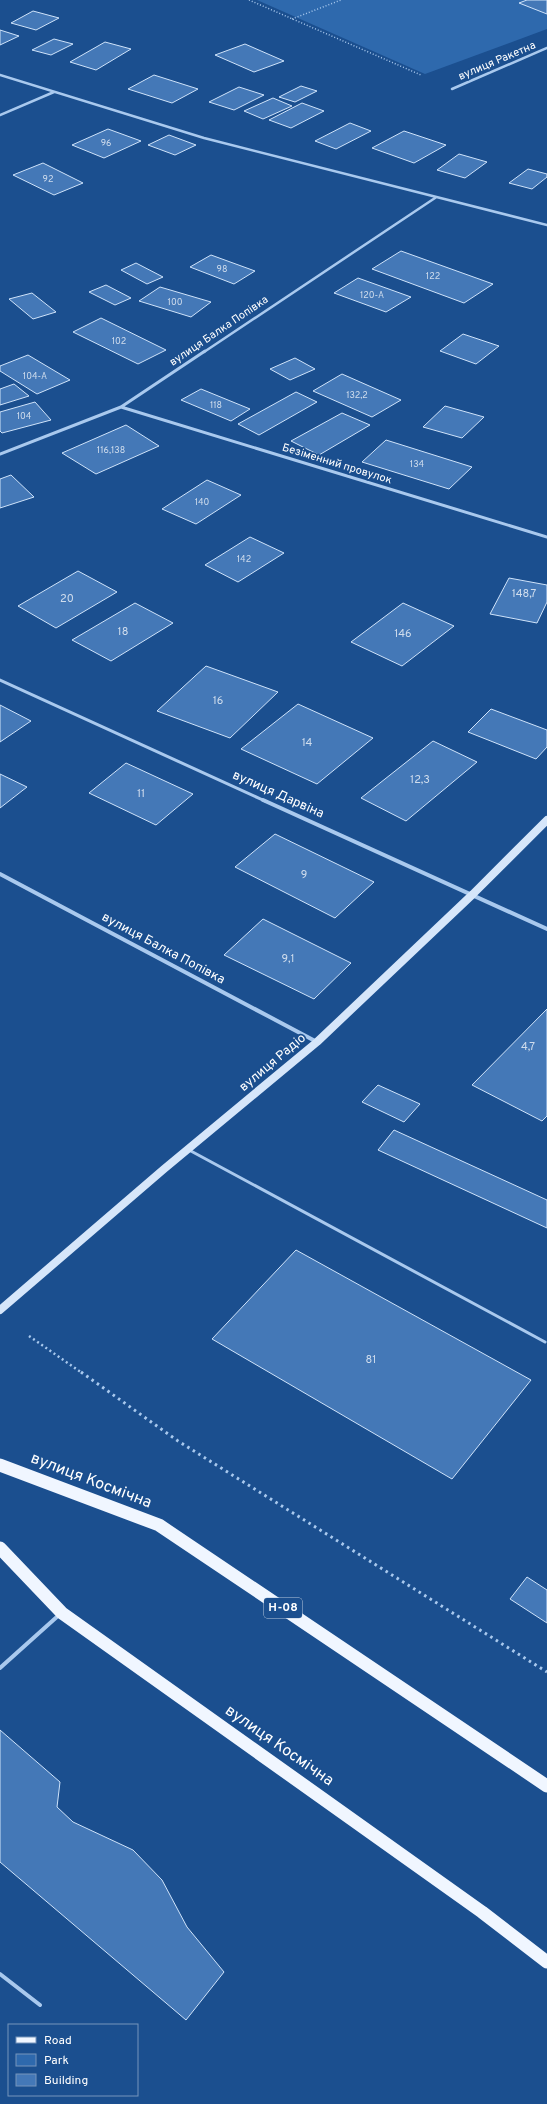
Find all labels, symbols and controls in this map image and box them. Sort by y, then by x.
street label: вулиця Ракетна [456,38,538,84]
house number: 96 [101,138,111,149]
house number: 92 [43,174,53,185]
house number: 98 [217,264,227,275]
house number: 122 [426,271,440,282]
house number: 120-А [360,290,384,301]
street label: вулиця Балка Попівка [167,293,271,369]
house number: 100 [168,297,183,308]
house number: 102 [112,336,126,347]
house number: 104-А [23,371,47,382]
house number: 132,2 [346,390,368,401]
house number: 118 [210,400,222,411]
house number: 104 [17,411,32,422]
street label: Безіменний провулок [280,441,394,487]
house number: 116,138 [97,445,125,456]
house number: 134 [410,459,425,470]
house number: 140 [195,497,209,508]
house number: 142 [237,554,251,565]
house number: 148,7 [512,587,537,601]
house number: 20 [60,592,74,606]
house number: 18 [118,625,128,639]
house number: 146 [394,627,412,641]
house number: 16 [213,694,223,708]
house number: 14 [302,736,313,750]
street label: вулиця Дарвіна [230,768,326,822]
house number: 12,3 [410,773,430,787]
house number: 11 [137,787,145,801]
house number: 9 [301,868,307,882]
street label: вулиця Балка Попівка [99,910,227,988]
house number: 9,1 [281,952,295,966]
street label: вулиця Радіо [236,1031,310,1095]
house number: 4,7 [521,1040,535,1054]
house number: 81 [366,1353,376,1367]
street label: вулиця Космічна [28,1449,154,1513]
road number: Н-08 [264,1598,302,1618]
street label: вулиця Космічна [221,1701,337,1791]
legend [8,2024,138,2096]
text: Road [44,2033,72,2049]
text: Park [44,2053,69,2069]
text: Building [44,2073,88,2089]

